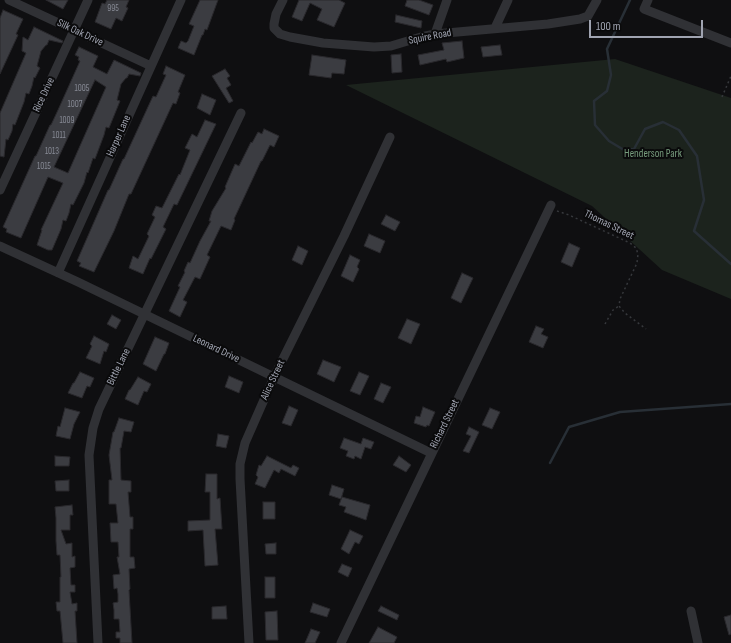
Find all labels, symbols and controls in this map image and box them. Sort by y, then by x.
house number: 995 [107,4,119,14]
scale bar [591,12,705,38]
street label: Silk Oak Drive [55,17,105,49]
text: 100 m [596,19,621,34]
street label: Squire Road [407,26,453,48]
street label: Rice Drive [30,76,58,114]
house number: 1005 [75,84,89,94]
house number: 1007 [68,100,82,110]
street label: Harper Lane [104,113,134,159]
house number: 1009 [59,116,75,126]
house number: 1011 [52,131,66,141]
house number: 1013 [45,147,59,157]
park label: Henderson Park [624,147,682,161]
house number: 1015 [37,162,51,172]
street label: Thomas Street [582,207,636,243]
street label: Leonard Drive [190,332,242,366]
street label: Bittle Lane [104,346,134,388]
street label: Alice Street [258,358,288,402]
street label: Richard Street [427,397,463,451]

